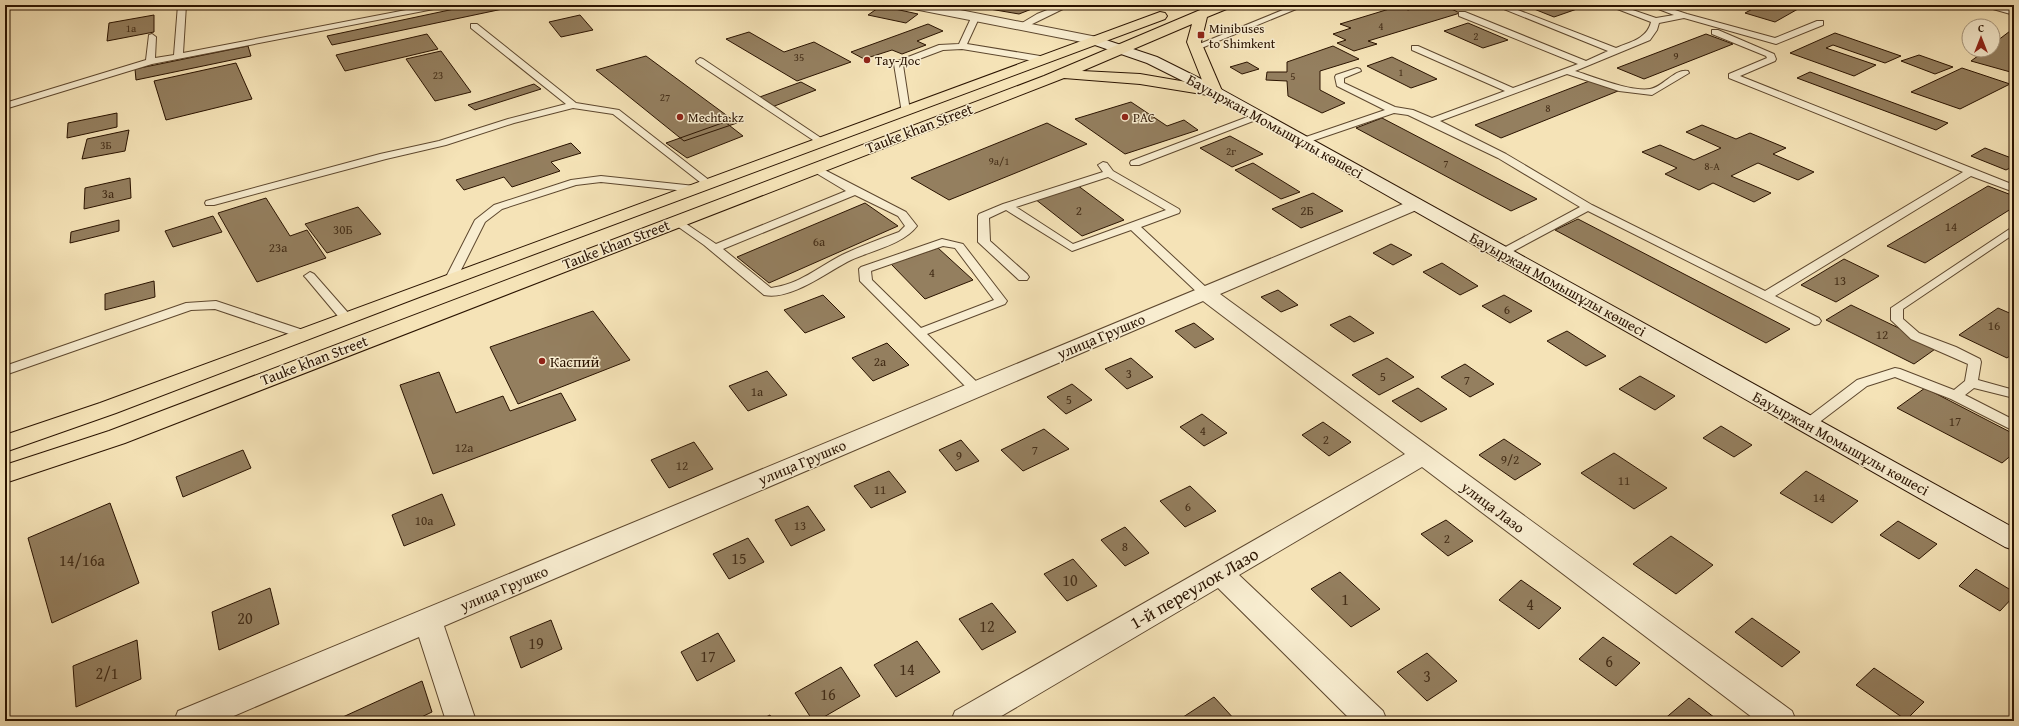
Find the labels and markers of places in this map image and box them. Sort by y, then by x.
place label: Minibuses to Shimkent [1209,19,1276,53]
marker: Minibuses to Shimkent [1196,30,1206,40]
place label: Тау-Дос [875,51,921,70]
marker: Тау-Дос [862,55,872,65]
place label: Mechta.kz [688,108,744,127]
place label: РАС [1133,108,1155,127]
marker: Mechta.kz [675,112,685,122]
marker: РАС [1120,112,1130,122]
place label: Каспий [550,351,599,372]
marker: Каспий [537,356,547,366]

